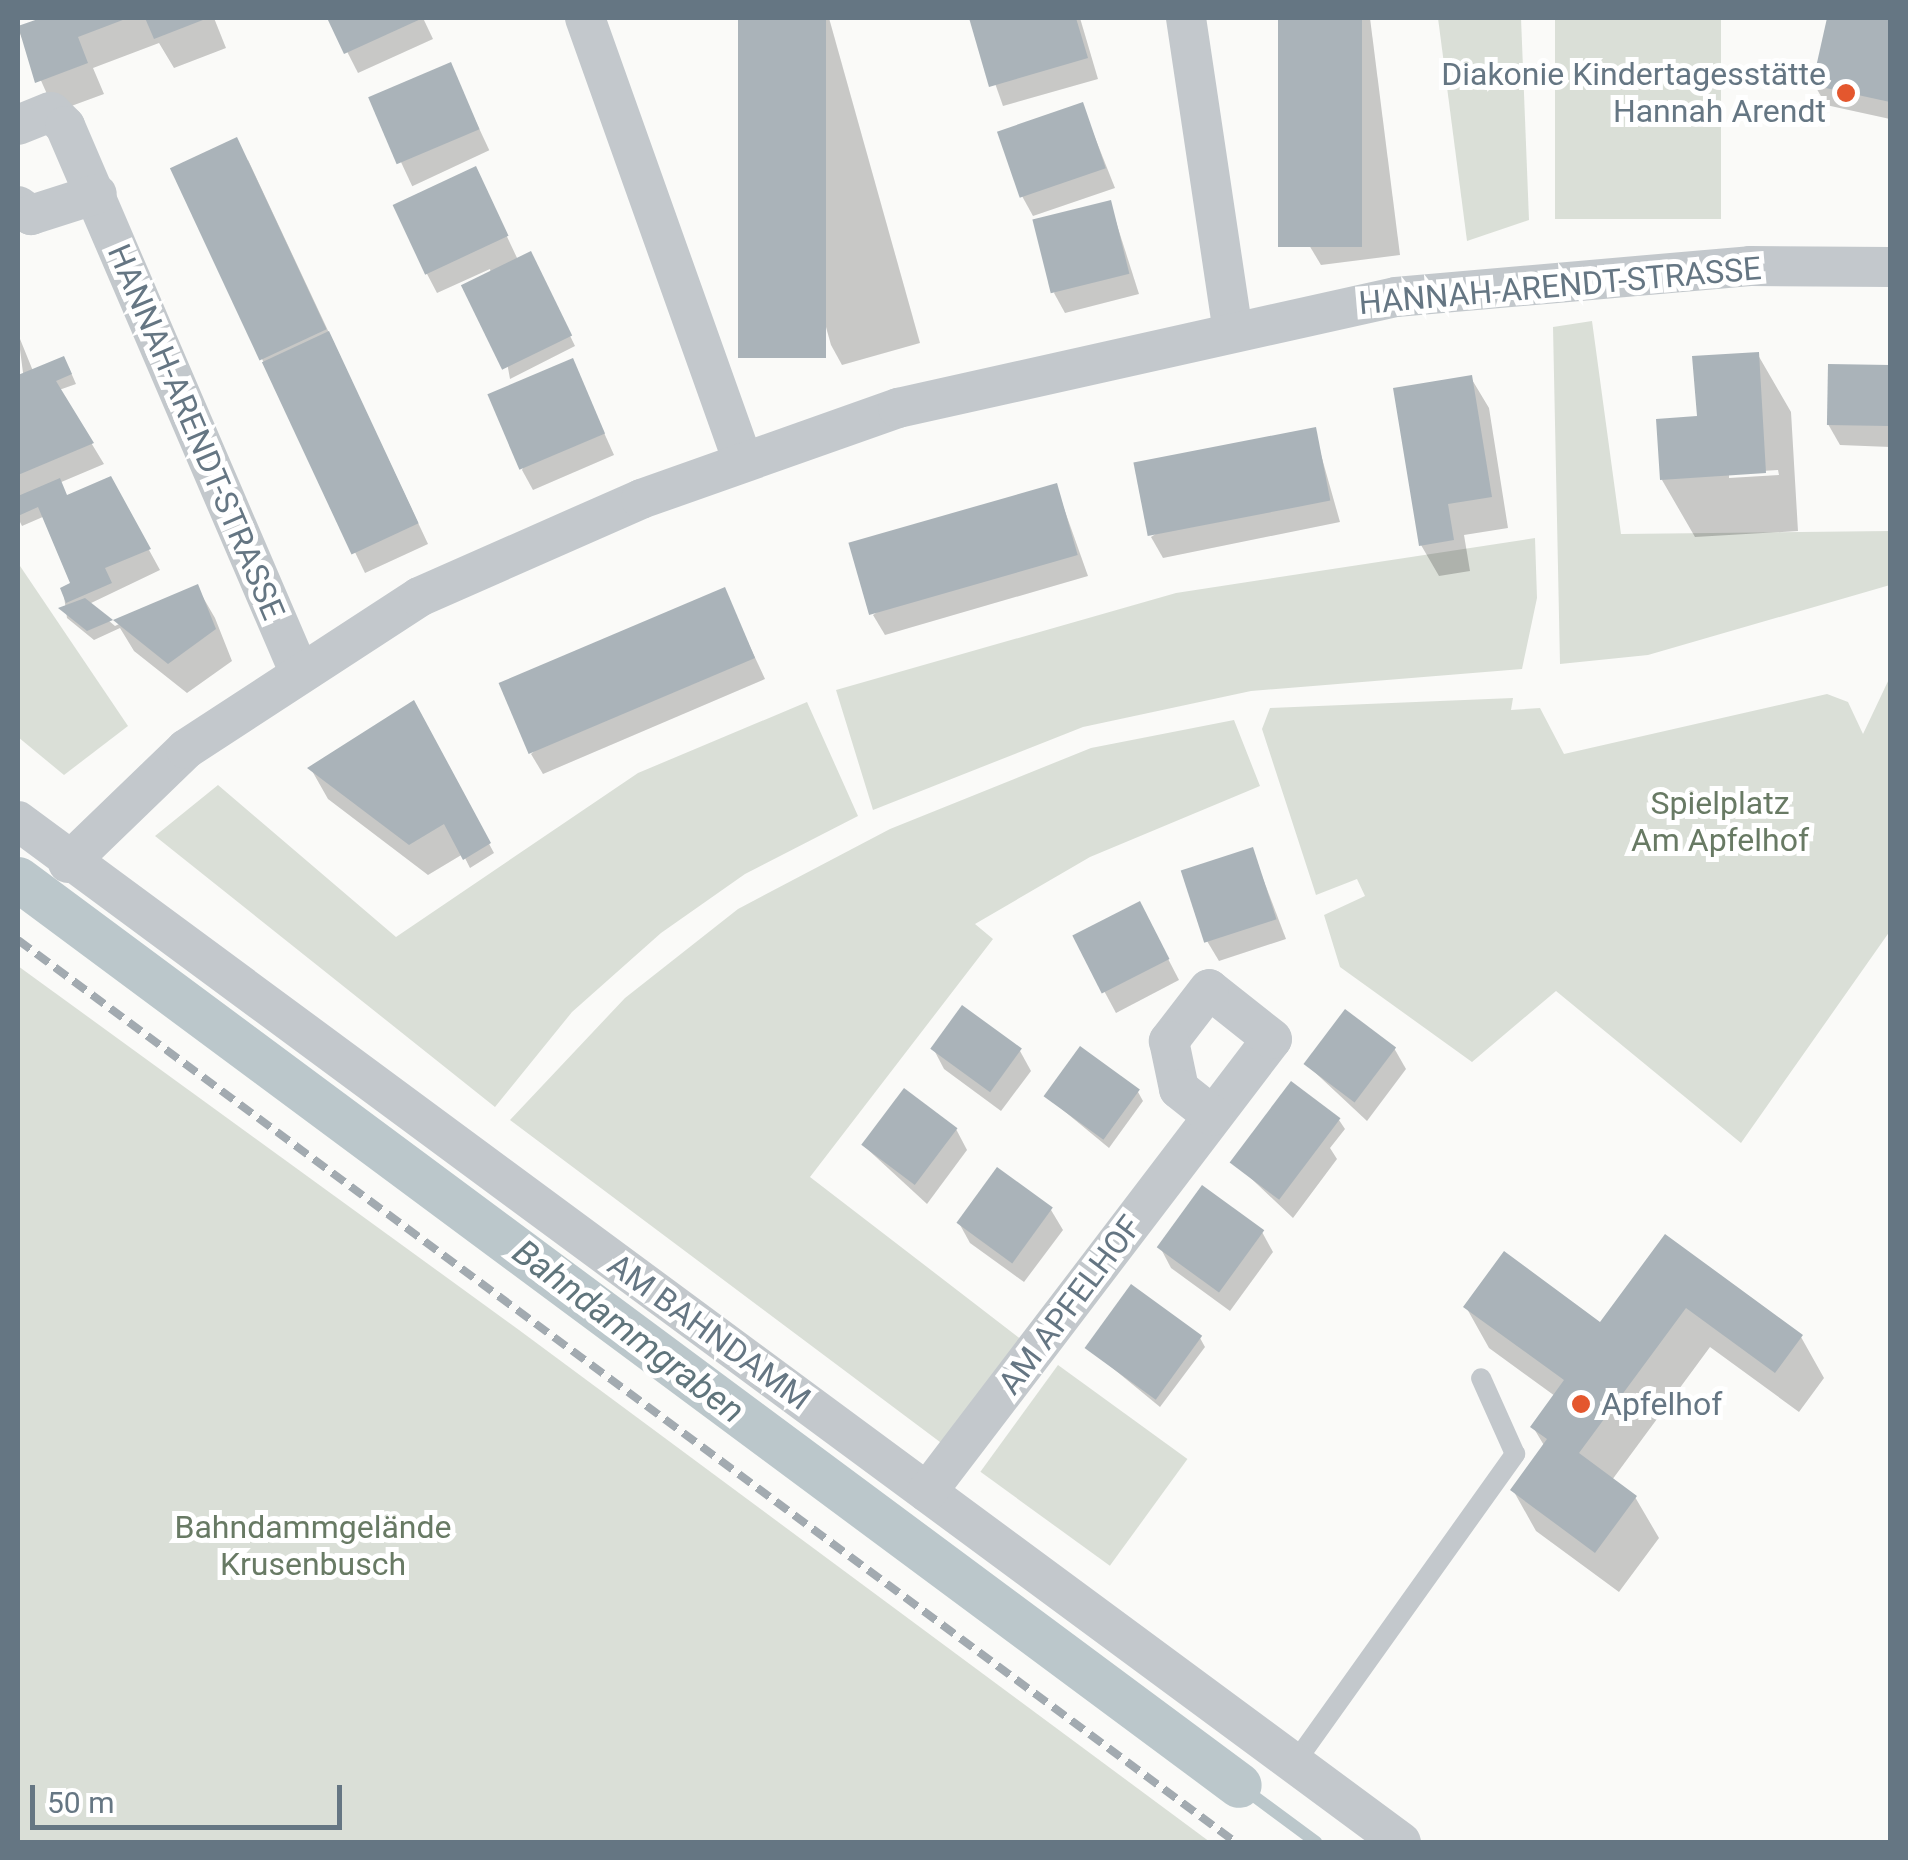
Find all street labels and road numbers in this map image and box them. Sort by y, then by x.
street label: HANNAH-ARENDT-STRASSE [99,239,293,625]
street label: HANNAH-ARENDT-STRASSE [1357,249,1763,323]
street label: AM APFELHOF [990,1208,1150,1402]
street label: AM BAHNDAMM [600,1246,818,1418]

